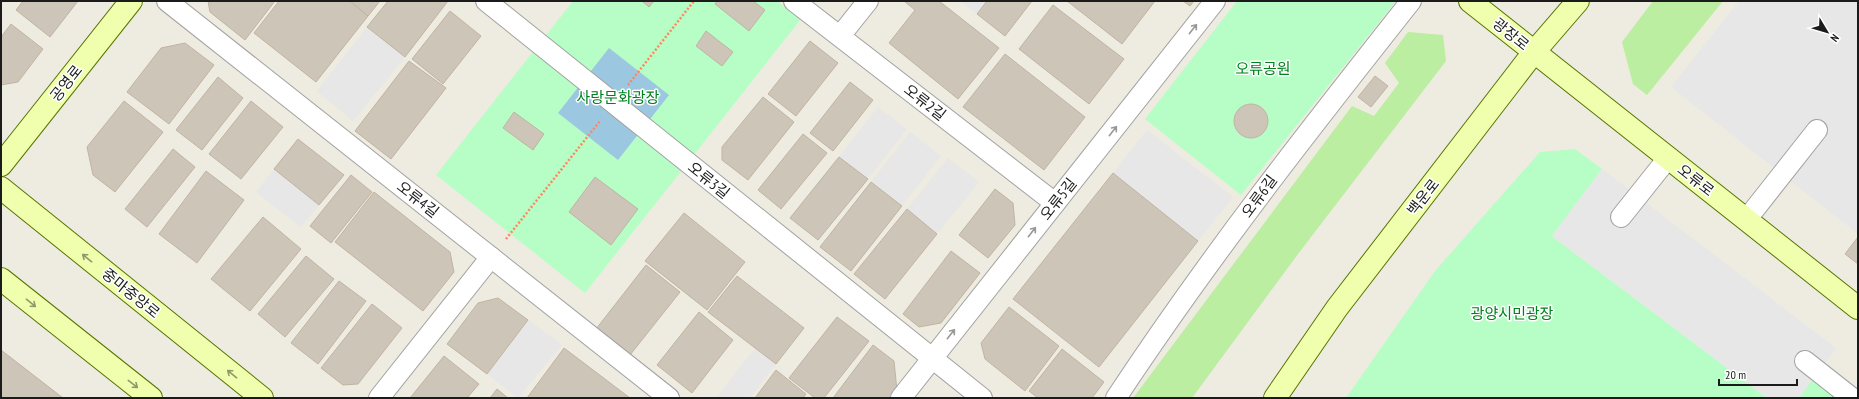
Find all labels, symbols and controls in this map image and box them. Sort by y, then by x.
north arrow [1807,12,1847,52]
street label: 광장로 [1489,14,1533,54]
one-way arrow [1189,23,1198,34]
text: N [1828,32,1842,45]
park label: 오류공원 [1235,59,1291,78]
street label: 공영로 [46,61,86,105]
street label: 오류2길 [900,80,950,124]
park label: 사랑문화광장 [577,88,660,107]
one-way arrow [1108,125,1117,136]
street label: 오류3길 [684,157,734,203]
street label: 오류로 [1674,160,1718,200]
street label: 오류6길 [1237,171,1281,221]
street label: 오류5길 [1036,174,1080,224]
street label: 백운로 [1403,175,1443,219]
street label: 오류4길 [393,177,443,221]
one-way arrow [1027,227,1036,238]
one-way arrow [81,253,92,262]
street label: 중마중앙로 [98,264,164,322]
one-way arrow [26,299,37,308]
park label: 광양시민광장 [1471,304,1554,323]
one-way arrow [947,329,956,340]
scale bar [1719,361,1797,387]
text: 20 m [1725,367,1746,382]
one-way arrow [227,369,237,378]
one-way arrow [128,379,139,388]

